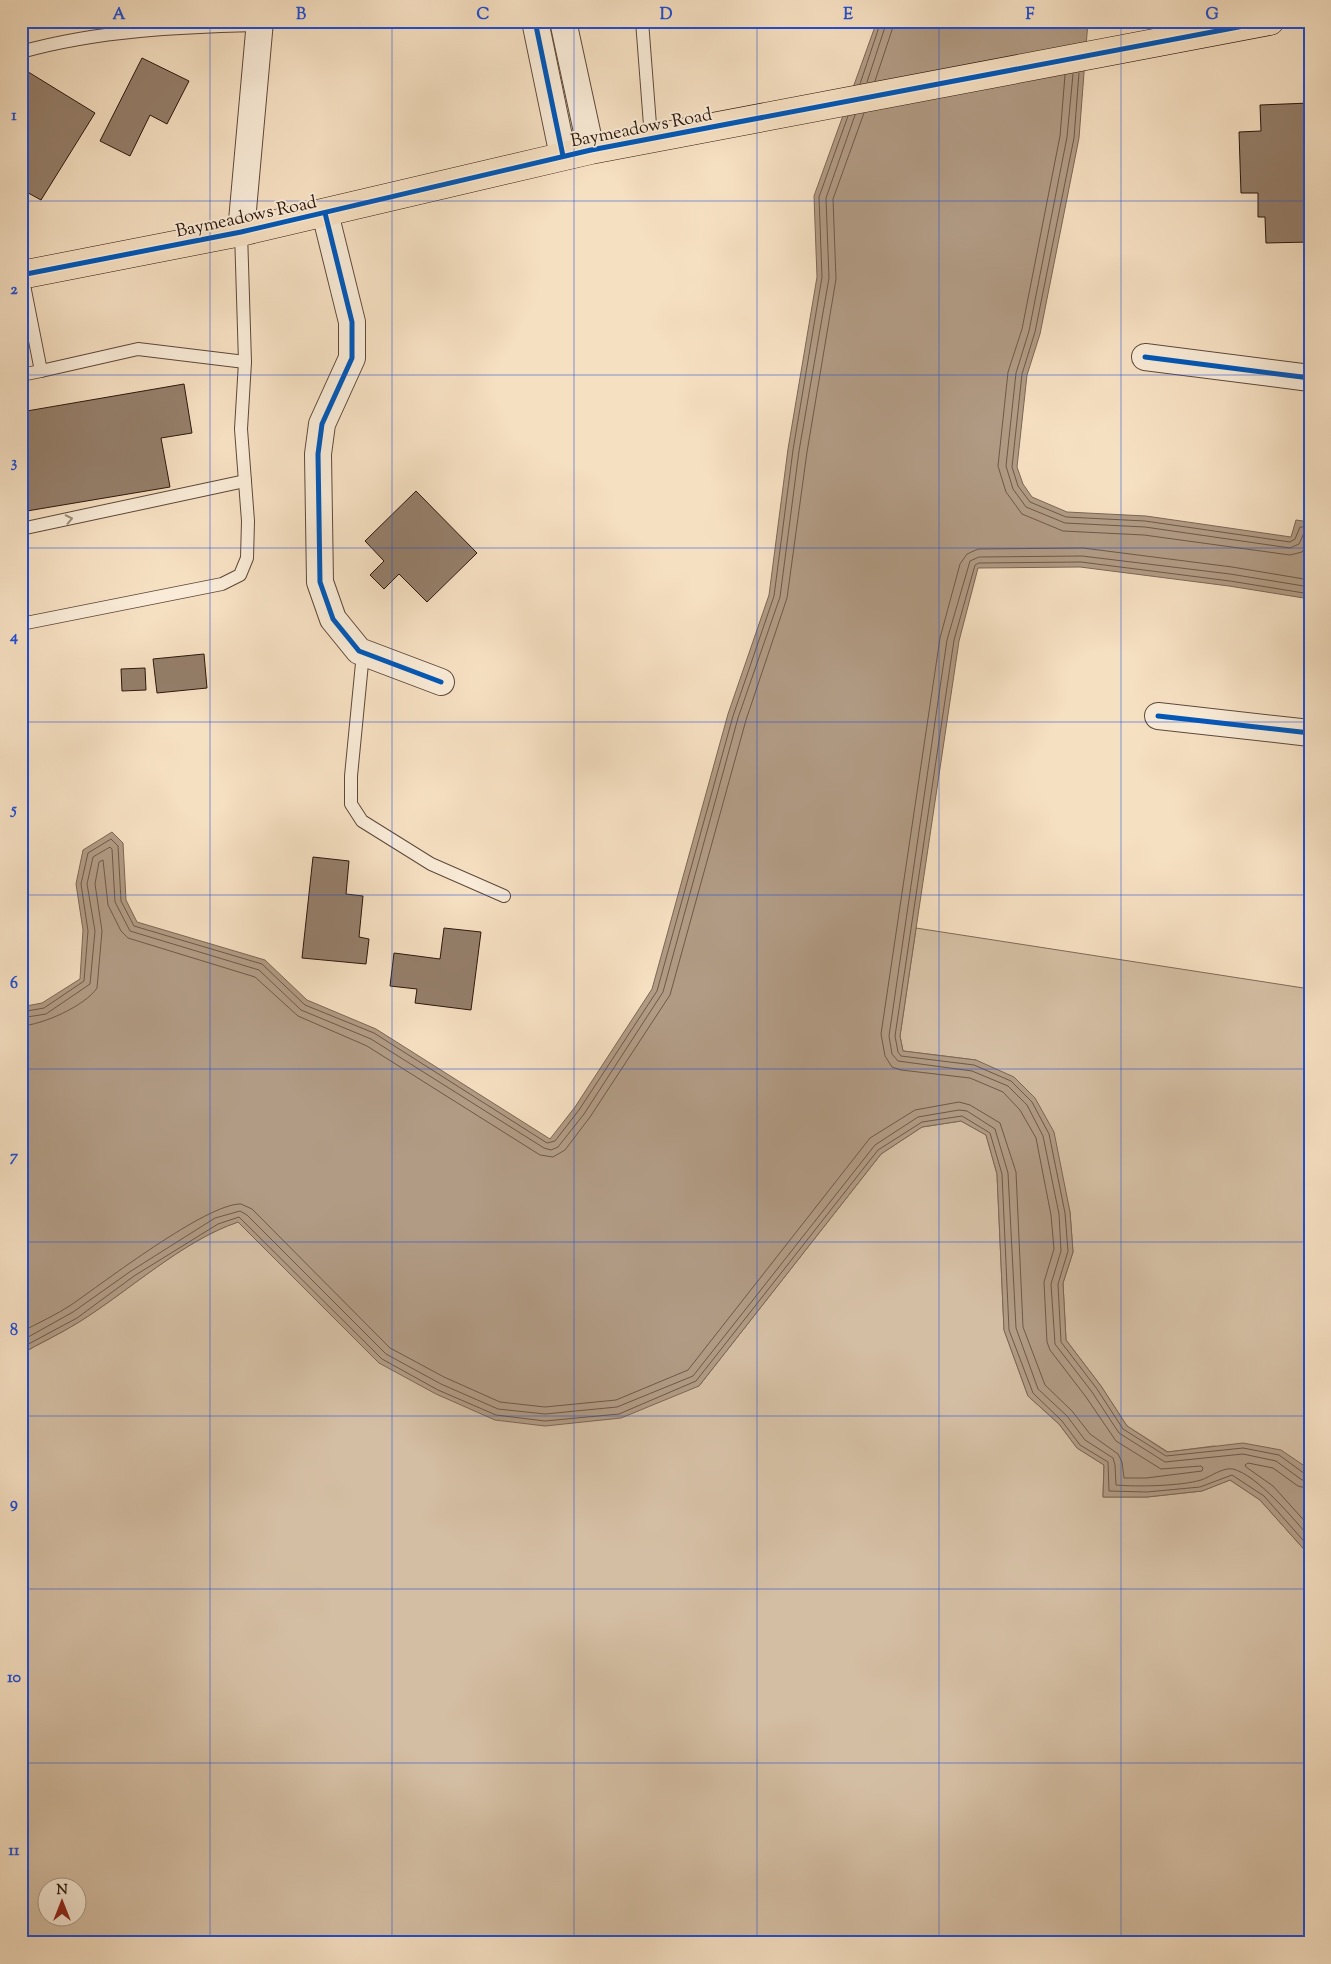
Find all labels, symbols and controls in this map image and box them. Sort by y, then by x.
text: A [113,4,126,27]
text: B [296,4,306,27]
text: C [477,4,490,27]
text: D [660,4,673,27]
text: E [843,4,853,27]
text: F [1026,4,1035,27]
text: G [1205,4,1219,27]
street label: Baymeadows Road [568,102,714,155]
text: 1 [11,105,17,128]
street label: Baymeadows Road [173,190,319,246]
text: 2 [10,279,18,302]
text: 3 [11,452,18,475]
one-way arrow [64,514,73,525]
text: 4 [9,626,18,649]
text: 5 [9,799,17,822]
text: 6 [10,973,18,996]
text: 7 [10,1146,19,1169]
text: 8 [10,1320,18,1343]
text: 9 [10,1493,18,1516]
text: 10 [7,1667,21,1690]
text: 11 [9,1840,20,1863]
north arrow [38,1876,88,1926]
text: N [56,1881,68,1901]

